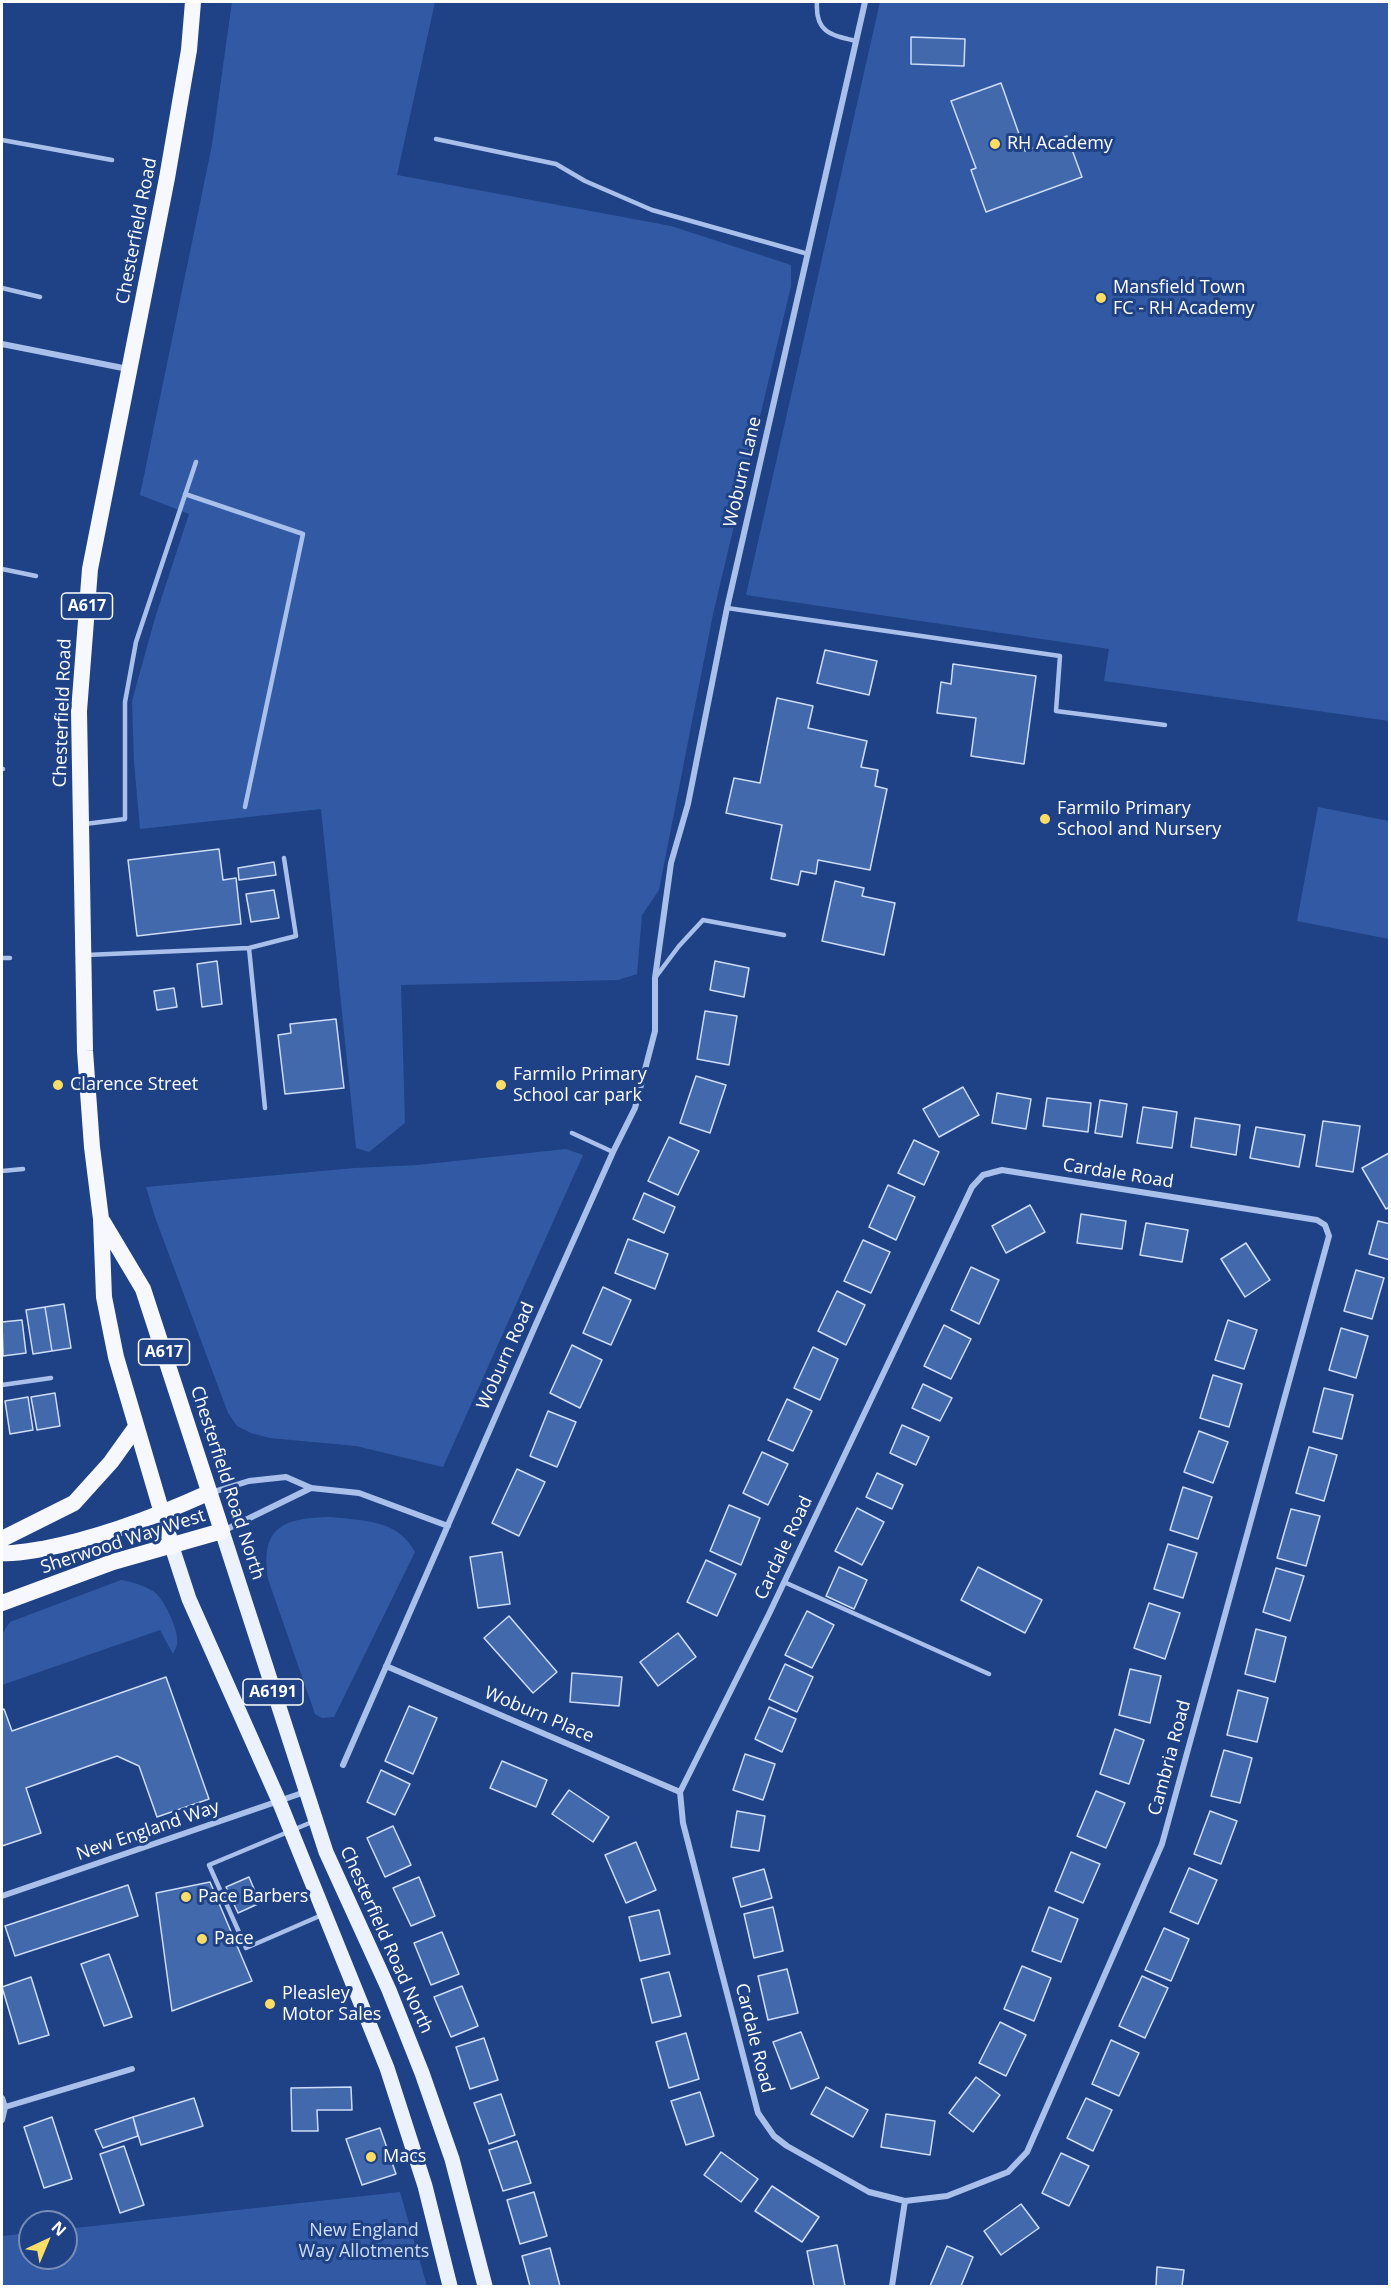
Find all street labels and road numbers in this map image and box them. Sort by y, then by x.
street label: Chesterfield Road [112,156,162,306]
street label: Woburn Lane [720,414,766,530]
road number: A617 [62,593,112,619]
street label: Chesterfield Road [50,638,76,788]
street label: Cardale Road [1061,1155,1175,1193]
street label: Woburn Road [473,1299,539,1413]
road number: A617 [138,1339,190,1365]
street label: Chesterfield Road North [185,1383,269,1583]
street label: Cardale Road [751,1493,817,1603]
street label: Sherwood Way West [38,1505,208,1579]
road number: A6191 [243,1679,303,1705]
street label: Woburn Place [481,1682,597,1748]
street label: Cambria Road [1144,1698,1196,1818]
street label: New England Way [74,1796,222,1866]
street label: Chesterfield Road North [335,1843,437,2037]
street label: Cardale Road [730,1981,778,2095]

